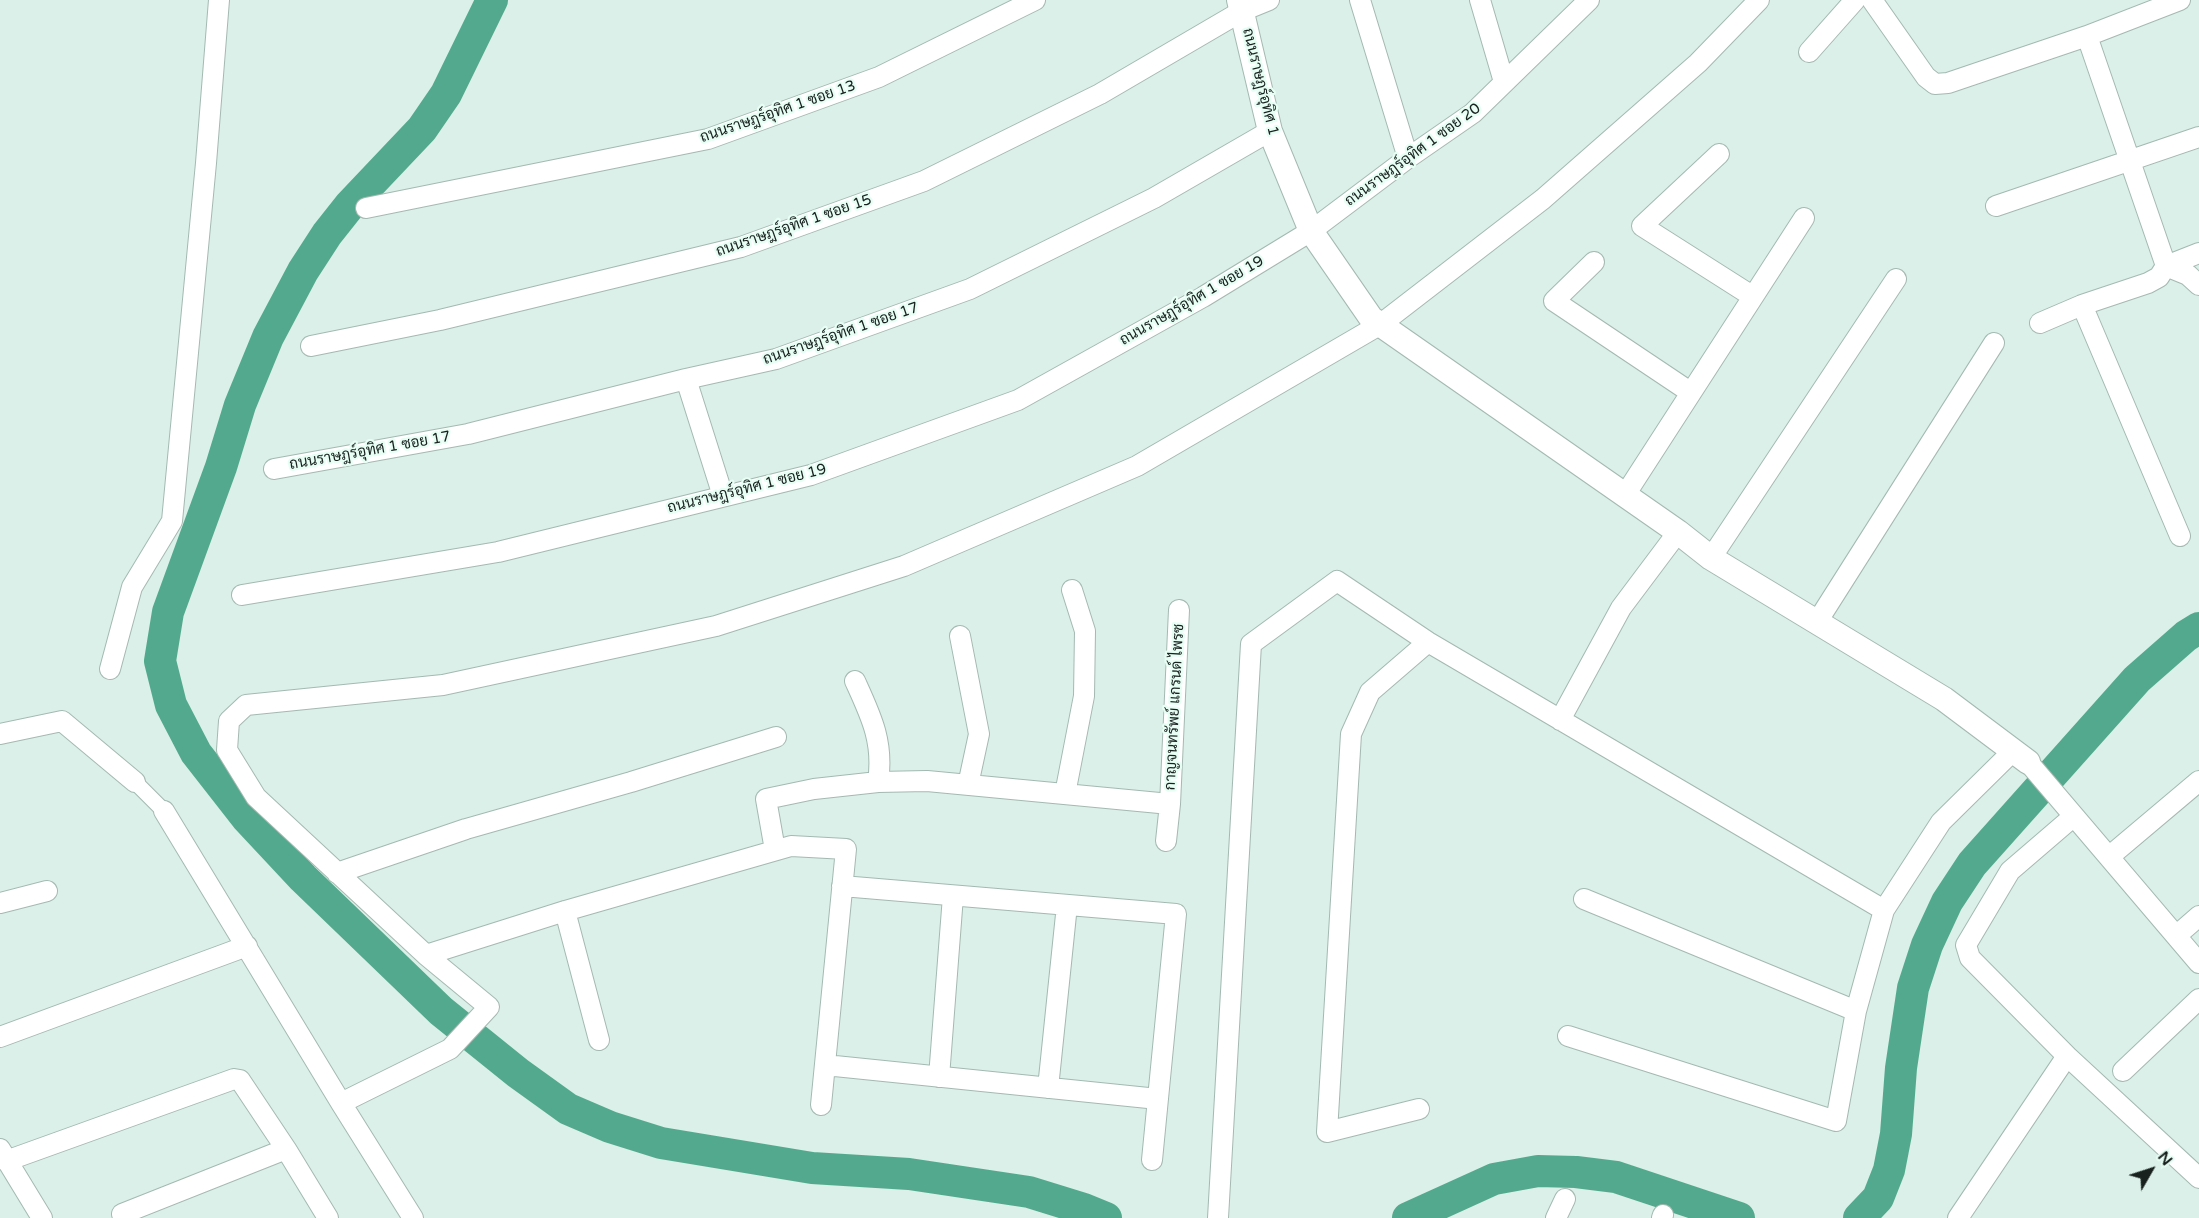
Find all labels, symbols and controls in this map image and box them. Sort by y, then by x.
street label: ถนนราษฎร์อุทิศ 1 [1238,26,1282,138]
street label: ถนนราษฎร์อุทิศ 1 ซอย 13 [698,77,858,147]
street label: ถนนราษฎร์อุทิศ 1 ซอย 20 [1342,100,1484,210]
street label: ถนนราษฎร์อุทิศ 1 ซอย 15 [714,191,874,261]
street label: ถนนราษฎร์อุทิศ 1 ซอย 19 [1117,252,1267,350]
street label: ถนนราษฎร์อุทิศ 1 ซอย 17 [761,299,921,369]
street label: ถนนราษฎร์อุทิศ 1 ซอย 17 [288,428,452,474]
street label: ถนนราษฎร์อุทิศ 1 ซอย 19 [666,461,828,517]
street label: กาญจนทรัพย์ แกรนด์ ไพรซ [1162,623,1188,791]
north arrow [2121,1140,2181,1200]
text: N [2153,1147,2177,1170]

